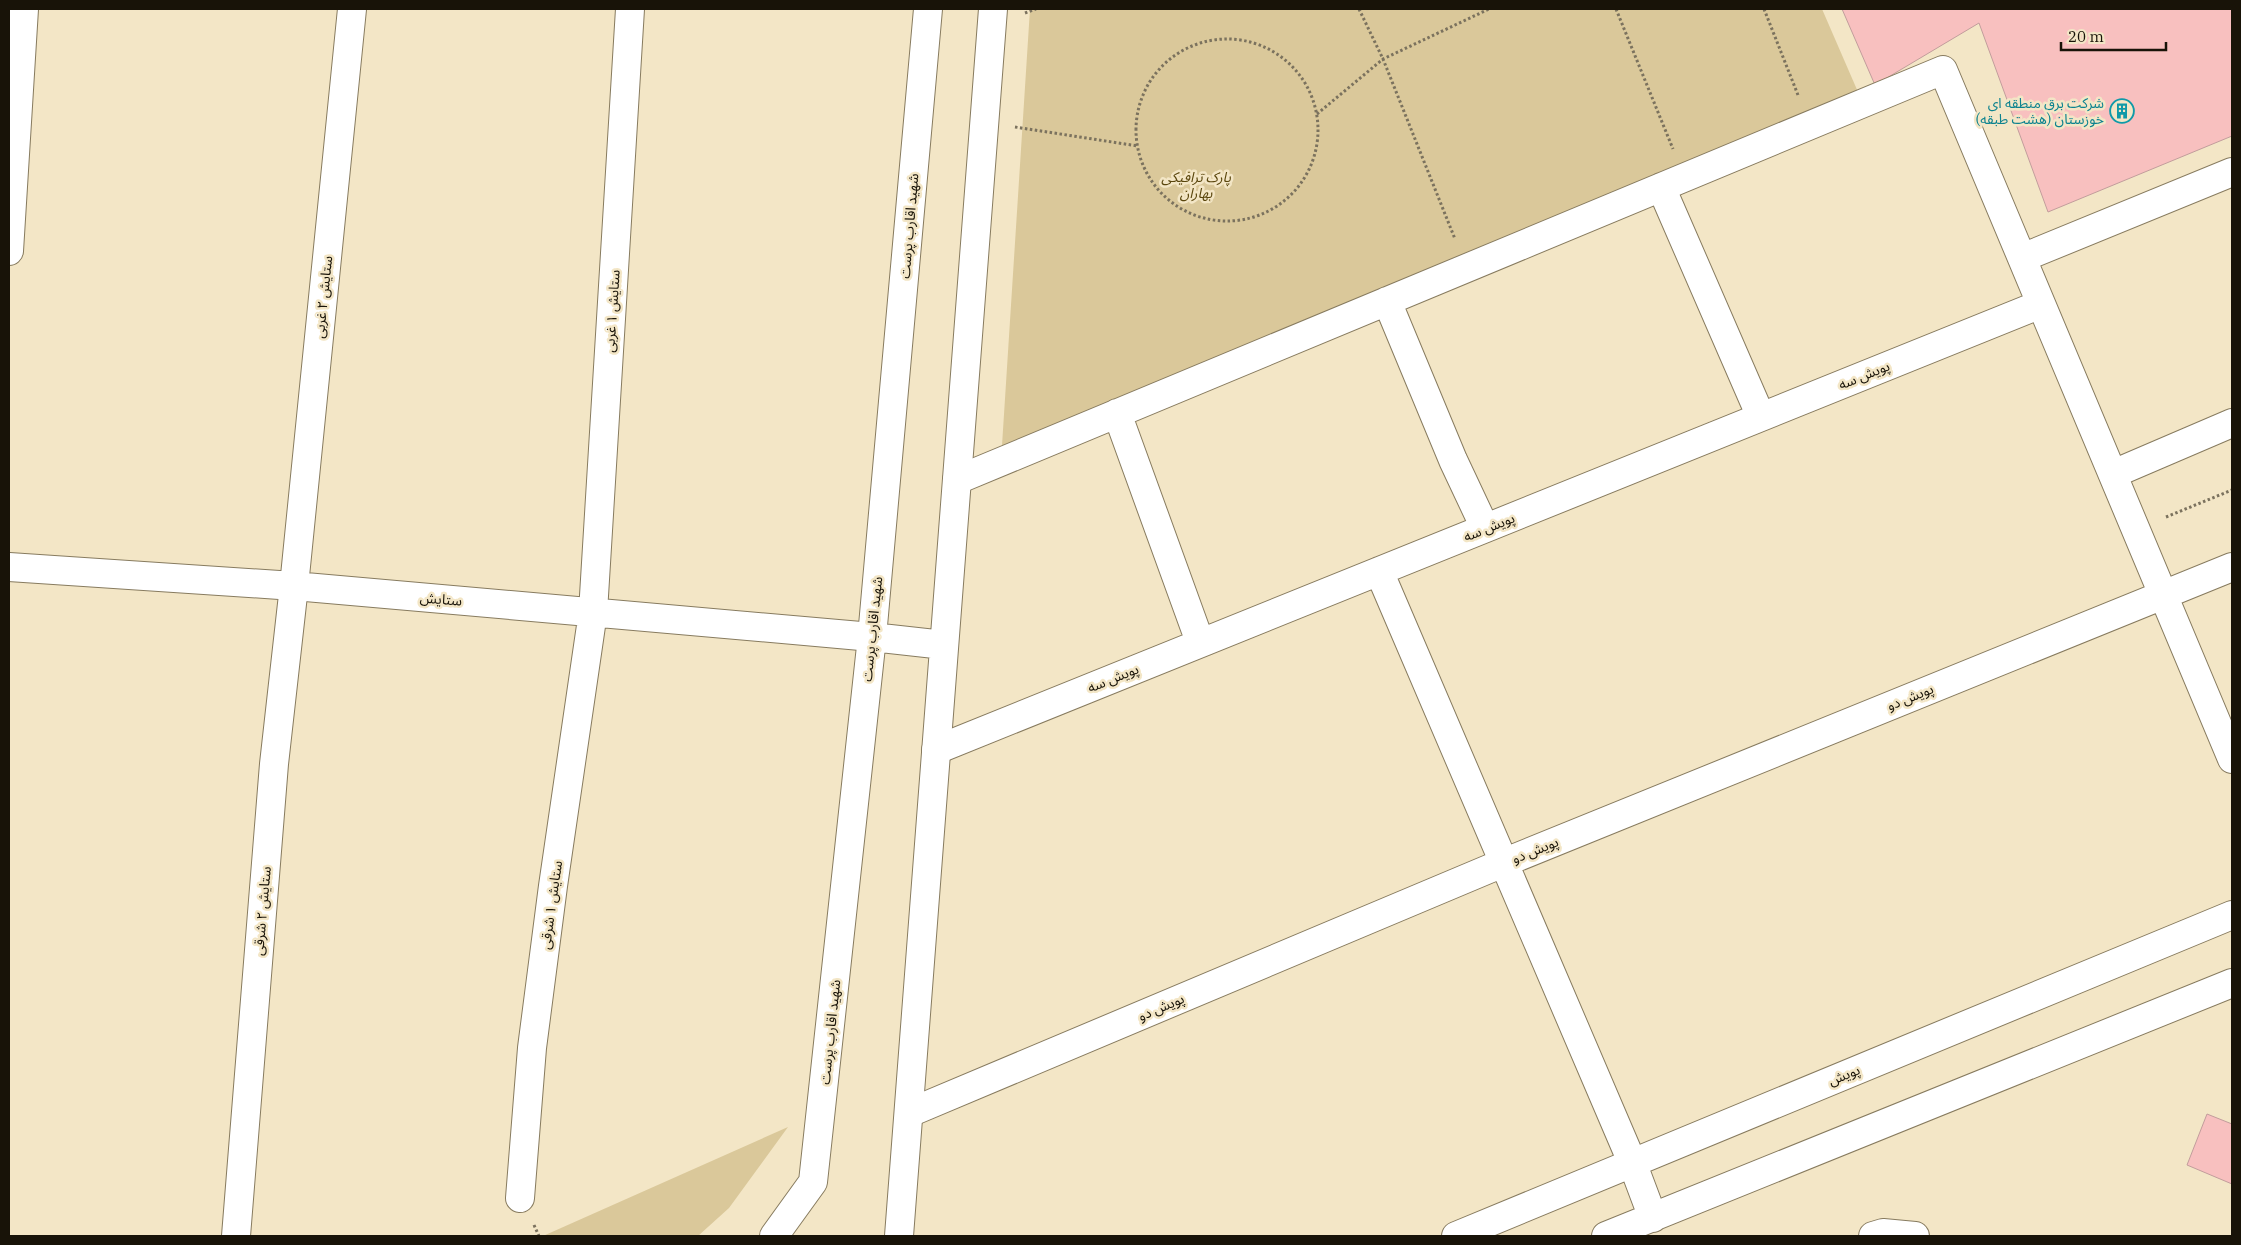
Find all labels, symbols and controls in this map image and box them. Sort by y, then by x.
scale bar [2061,20,2166,52]
text: 20 m [2068,27,2104,46]
place label: شرکت برق منطقه ای خوزستان (هشت طبقه) [1976,94,2104,128]
building icon: شرکت برق منطقه ای خوزستان (هشت طبقه) [2109,98,2135,124]
park label: پارک ترافیکی بهاران [1161,168,1232,202]
street label: شهید اقارب پرست [895,173,924,279]
street label: ستایش ۲ غربی [310,255,336,339]
street label: ستایش ۱ غربی [600,269,624,353]
street label: پویش سه [1836,357,1893,394]
street label: پویش سه [1461,509,1518,546]
street label: شهید اقارب پرست [858,576,888,683]
street label: ستایش [419,588,463,610]
street label: پویش سه [1085,660,1142,697]
street label: پویش دو [1884,679,1936,716]
street label: پویش دو [1509,832,1561,869]
street label: ستایش ۱ شرقی [536,859,566,951]
street label: ستایش ۲ شرقی [249,866,275,956]
street label: شهید اقارب پرست [816,979,846,1086]
street label: پویش دو [1135,989,1187,1026]
street label: پویش [1825,1061,1863,1091]

